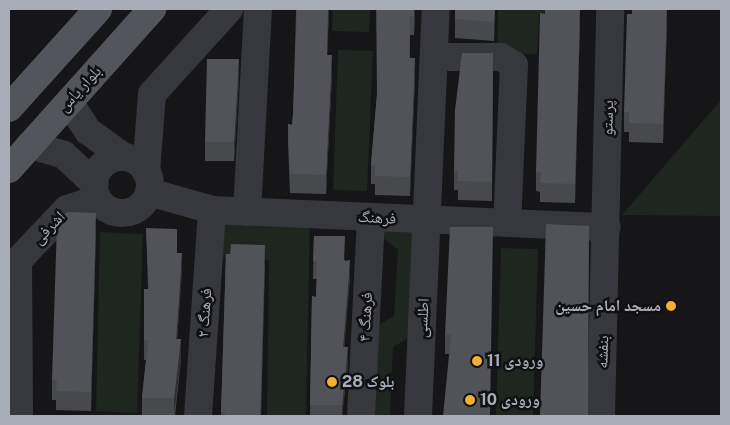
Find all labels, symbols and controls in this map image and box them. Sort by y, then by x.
street label: بلوار یاس [54,62,106,116]
street label: پرستو [598,100,618,136]
street label: اشرفی [29,207,69,249]
street label: فرهنگ [357,207,397,229]
street label: فرهنگ ۲ [194,288,216,338]
street label: فرهنگ ۴ [355,292,377,342]
place label: مسجد امام حسین [555,296,661,316]
street label: اطلسی [412,298,434,338]
marker: مسجد امام حسین [665,300,677,312]
street label: بنفشه [593,335,613,369]
place label: ورودی 11 [487,351,543,371]
marker: ورودی 11 [471,355,483,367]
place label: بلوک 28 [342,372,394,392]
marker: بلوک 28 [326,376,338,388]
place label: ورودی 10 [480,390,540,410]
marker: ورودی 10 [464,394,476,406]

